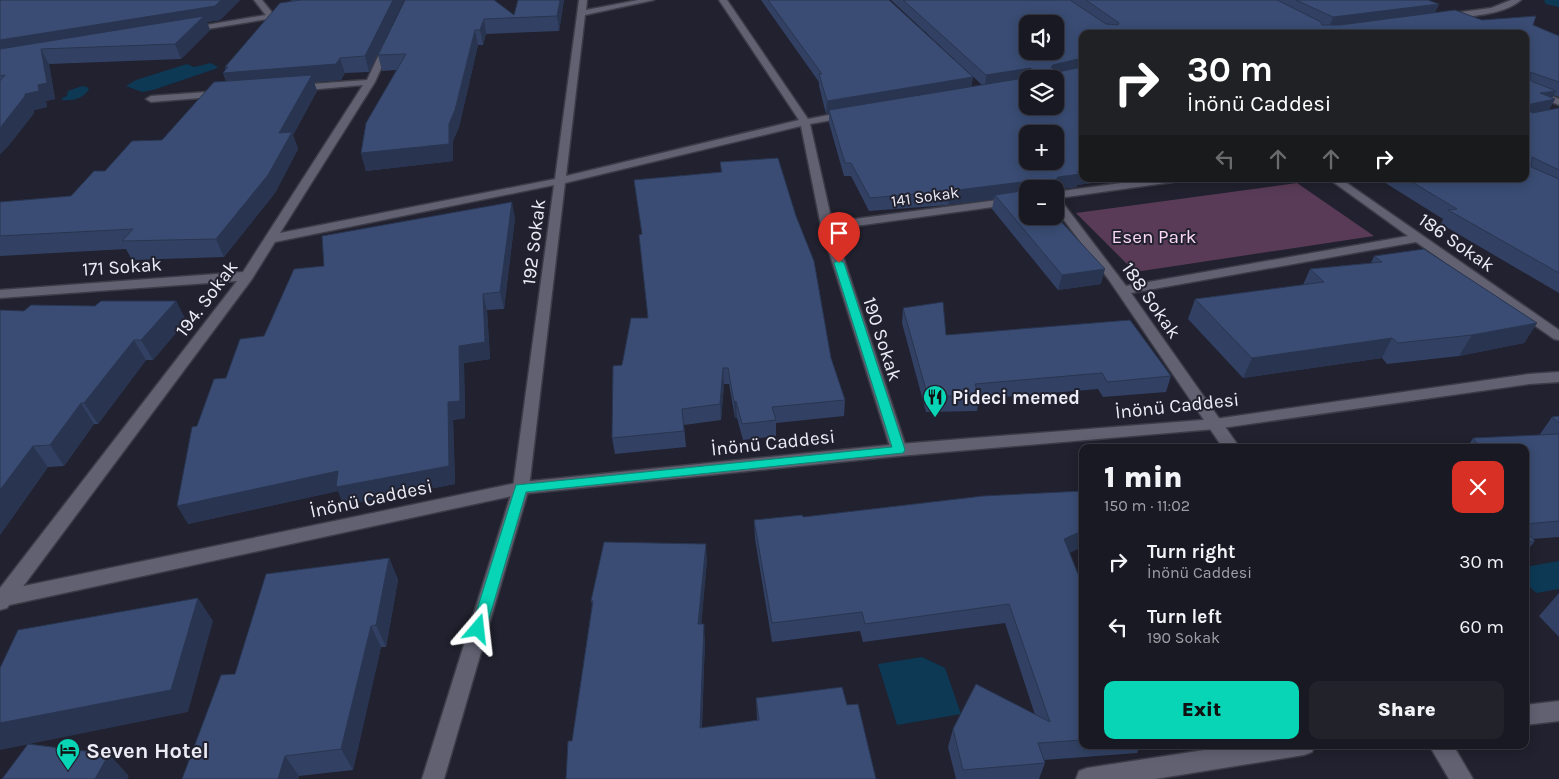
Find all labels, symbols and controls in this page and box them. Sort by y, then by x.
map controls [1019,15,1064,225]
button: sound [1019,15,1064,60]
text: 30 m [1187,49,1273,90]
icon: right [1104,50,1169,115]
button: layers [1019,70,1064,115]
text: İnönü Caddesi [1187,91,1331,117]
button: + [1019,125,1064,170]
icon: left [1211,145,1239,173]
icon: ahead [1264,145,1292,173]
icon: ahead [1317,145,1345,173]
icon: right [1370,145,1398,173]
button: − [1019,180,1064,225]
street label: 141 Sokak [890,182,960,211]
street label: 192 Sokak [518,198,550,286]
street label: 186 Sokak [1414,209,1499,277]
pin [818,212,860,263]
icon: arrive [825,219,853,247]
park label: Esen Park [1112,226,1197,248]
street label: 171 Sokak [82,253,163,281]
street label: 194. Sokak [171,256,243,341]
street label: 188 Sokak [1117,258,1186,343]
street label: 190 Sokak [858,295,906,384]
restaurant icon: Pideci memed [922,384,948,418]
place label: Pideci memed [952,387,1080,409]
street label: İnönü Caddesi [1114,389,1240,423]
street label: İnönü Caddesi [710,426,836,460]
text: 1 min [1104,459,1183,495]
button: close [1452,461,1504,513]
street label: İnönü Caddesi [308,475,434,523]
text: 150 m · 11:02 [1104,496,1190,515]
text: Turn right [1147,541,1236,563]
icon: right [1104,548,1132,576]
text: 30 m [1459,551,1504,573]
text: İnönü Caddesi [1147,563,1252,582]
position arrow [451,602,503,654]
text: Turn left [1147,606,1222,628]
icon: left [1104,613,1132,641]
text: 60 m [1460,616,1504,638]
text: 190 Sokak [1147,628,1220,647]
button: Exit [1104,681,1299,739]
button: Share [1309,681,1504,739]
hotel icon: Seven Hotel [55,737,81,771]
place label: Seven Hotel [86,738,209,764]

